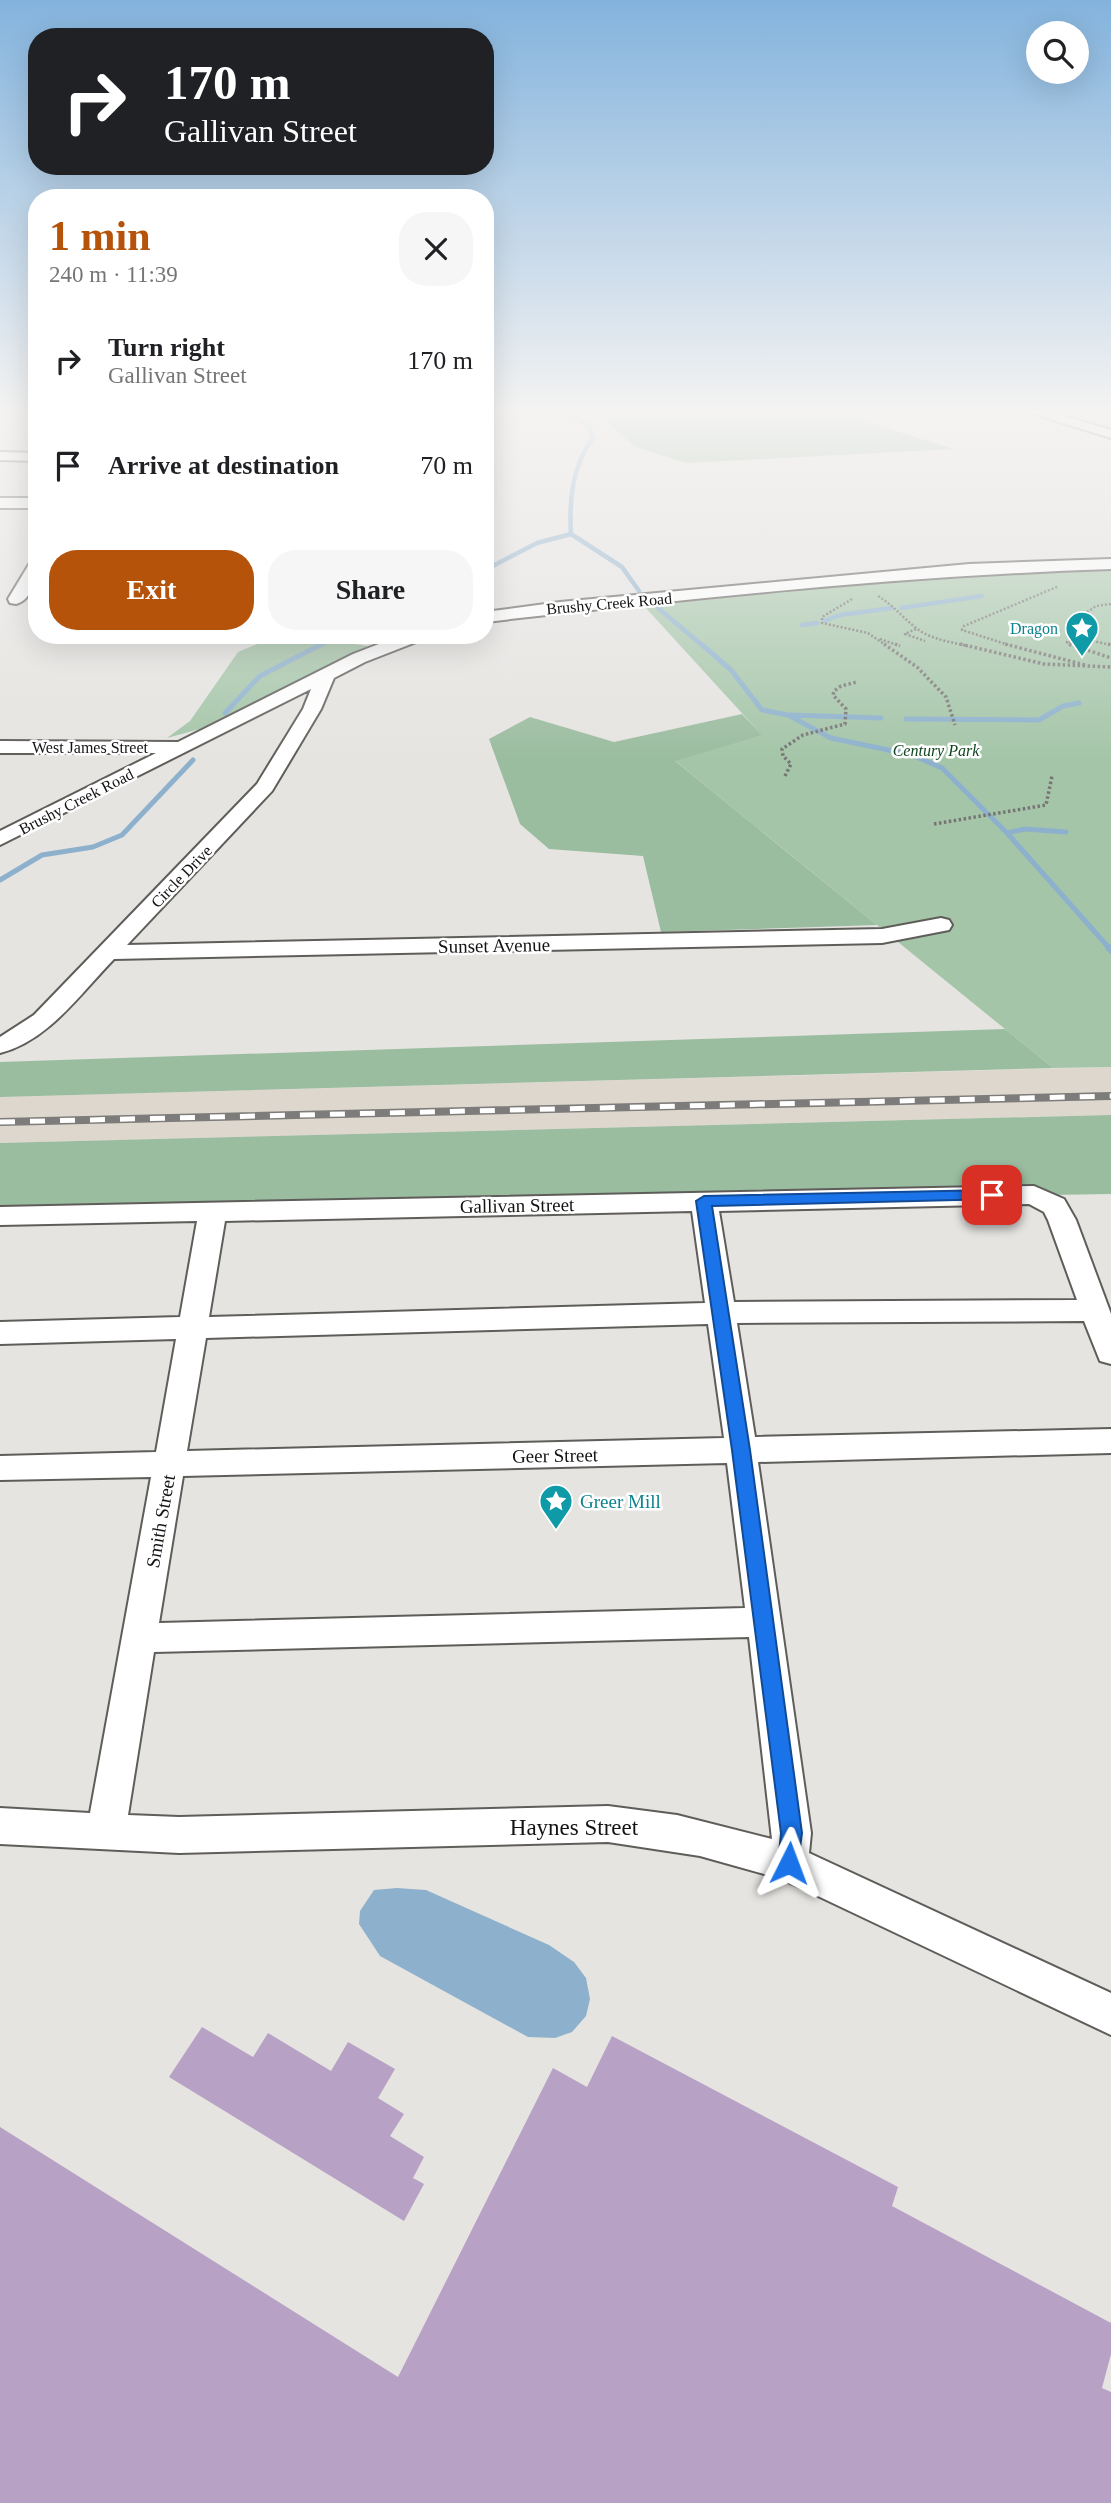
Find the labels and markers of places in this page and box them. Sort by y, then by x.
place icon: Dragon [1063,609,1101,658]
place label: Dragon [1010,620,1058,638]
pin [962,1165,1022,1225]
place icon: Greer Mill [537,1482,575,1531]
place label: Greer Mill [580,1491,661,1512]

